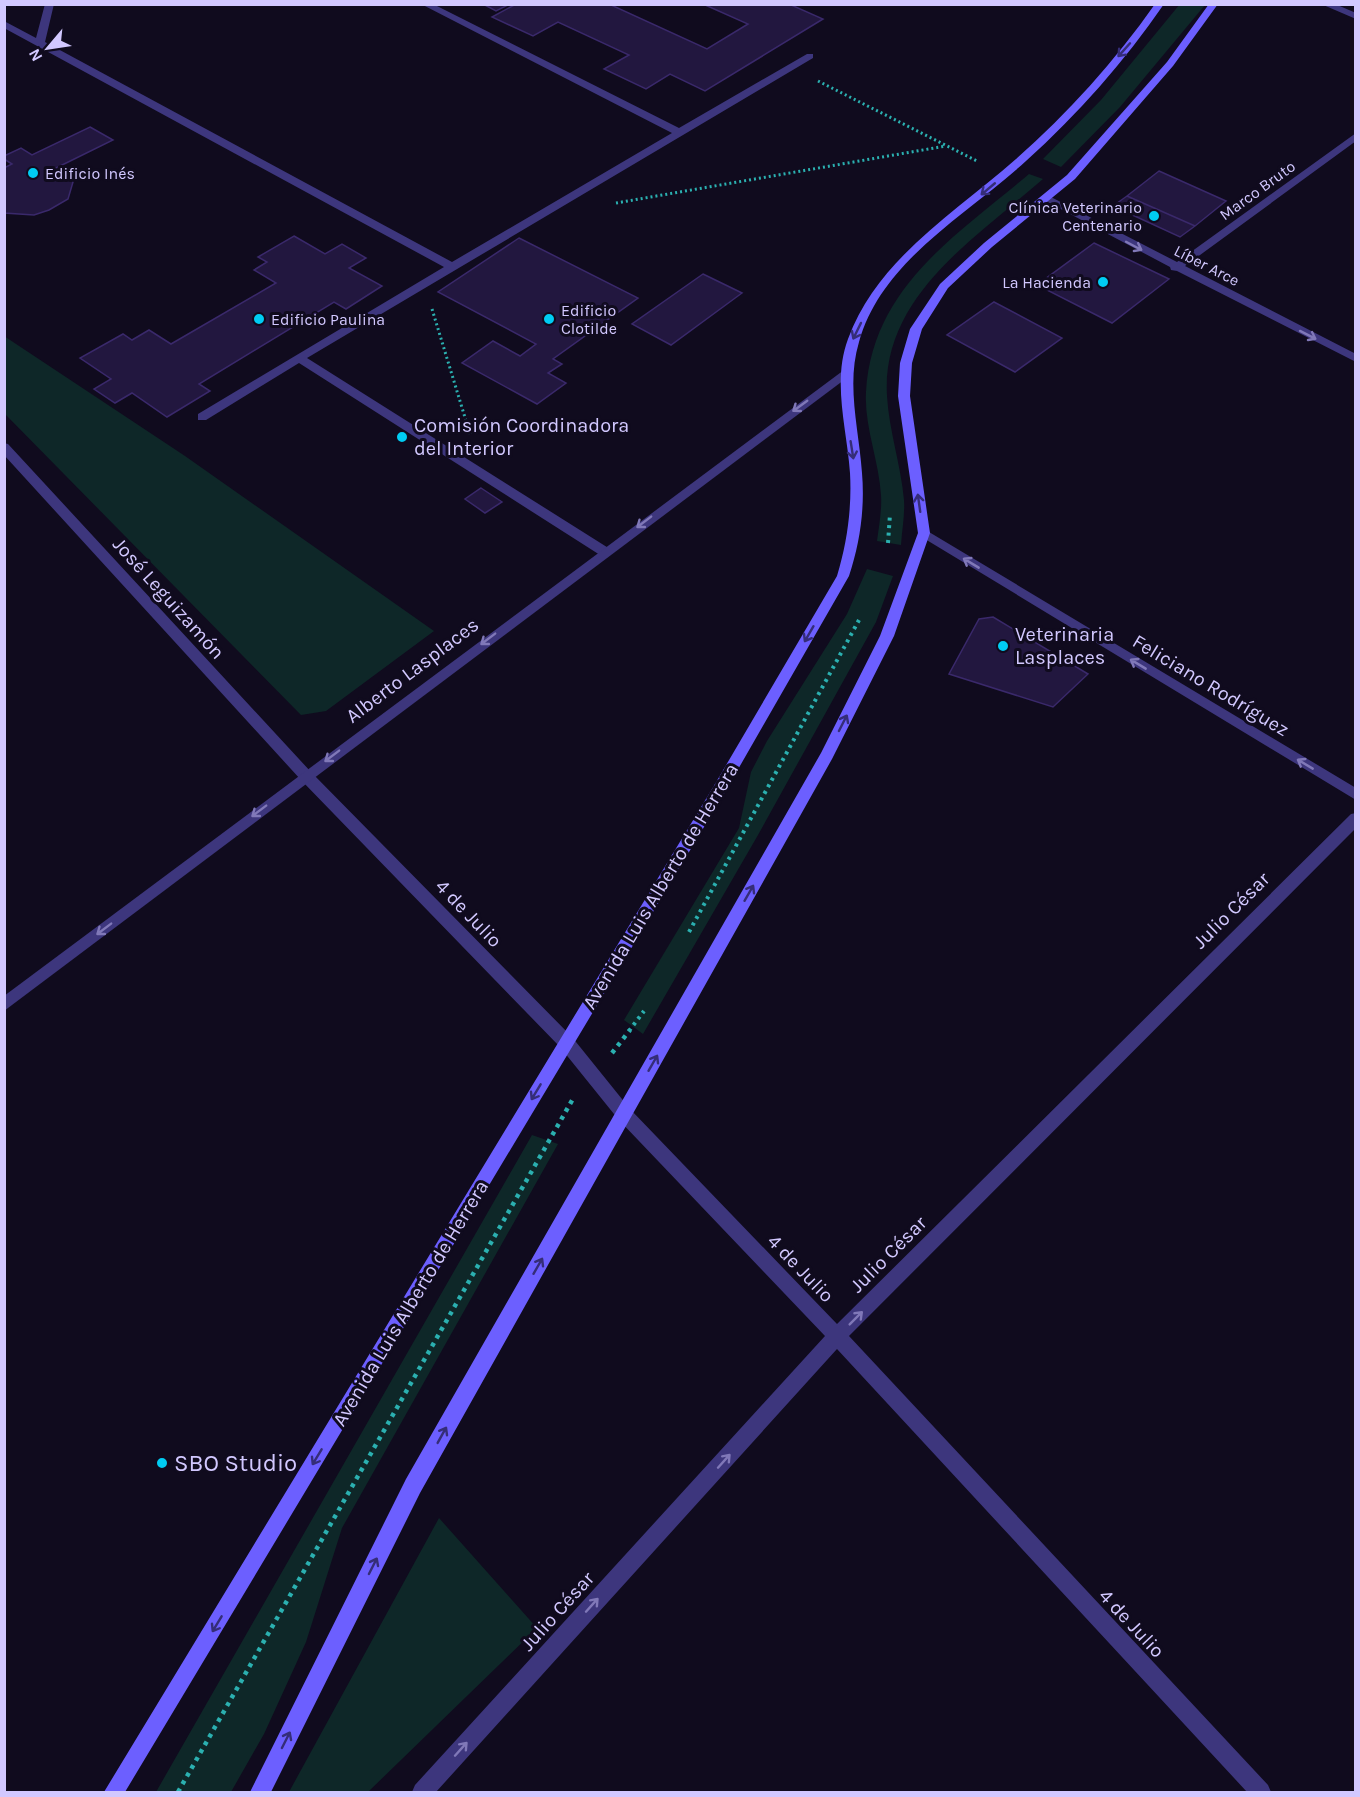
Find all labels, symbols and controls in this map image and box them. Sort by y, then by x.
north arrow [18,18,78,78]
one-way arrow [1117,43,1131,58]
text: N [24,45,46,65]
street label: Marco Bruto [1216,157,1299,224]
place label: Edificio Inés [45,164,135,183]
marker: Edificio Inés [26,166,40,180]
one-way arrow [981,182,996,196]
place label: Clínica Veterinario Centenario [1008,198,1142,235]
marker: Clínica Veterinario Centenario [1147,209,1161,223]
one-way arrow [1125,240,1142,252]
street label: Líber Arce [1171,241,1243,290]
place label: La Hacienda [1002,273,1091,292]
marker: La Hacienda [1096,275,1110,289]
place label: Edificio Clotilde [561,301,617,338]
place label: Edificio Paulina [271,310,385,329]
marker: Edificio Paulina [252,312,266,326]
marker: Edificio Clotilde [542,312,556,326]
one-way arrow [851,321,863,339]
one-way arrow [1298,329,1316,341]
one-way arrow [793,400,809,412]
place label: Comisión Coordinadora del Interior [414,414,629,460]
marker: Comisión Coordinadora del Interior [395,430,409,444]
one-way arrow [847,440,858,460]
one-way arrow [914,493,925,513]
one-way arrow [636,516,652,529]
street label: José Leguizamón [108,533,229,664]
one-way arrow [963,557,980,569]
street label: Alberto Lasplaces [342,613,483,728]
place label: Veterinaria Lasplaces [1015,623,1114,669]
one-way arrow [803,625,815,642]
street label: Feliciano Rodríguez [1128,630,1293,741]
one-way arrow [480,633,496,646]
marker: Veterinaria Lasplaces [996,639,1010,653]
one-way arrow [1130,657,1147,669]
one-way arrow [838,714,850,732]
one-way arrow [324,750,340,763]
one-way arrow [1297,758,1314,770]
street label: Avenida Luis Alberto de Herrera [578,759,743,1013]
one-way arrow [251,805,267,818]
street label: Julio César [1188,867,1275,953]
street label: 4 de Julio [431,875,507,952]
one-way arrow [743,885,755,902]
one-way arrow [96,923,112,936]
one-way arrow [647,1055,659,1072]
one-way arrow [530,1083,542,1100]
street label: Avenida Luis Alberto de Herrera [328,1176,493,1430]
street label: Julio César [845,1211,932,1297]
street label: 4 de Julio [763,1230,839,1307]
one-way arrow [532,1258,544,1275]
one-way arrow [849,1310,863,1325]
one-way arrow [436,1427,448,1444]
one-way arrow [310,1448,322,1465]
place label: SBO Studio [174,1449,297,1477]
one-way arrow [717,1454,731,1469]
marker: SBO Studio [155,1456,169,1470]
one-way arrow [368,1557,380,1575]
street label: Julio César [516,1566,599,1656]
street label: 4 de Julio [1094,1584,1169,1662]
one-way arrow [585,1598,599,1613]
one-way arrow [210,1615,222,1632]
one-way arrow [281,1732,292,1750]
one-way arrow [454,1742,468,1757]

